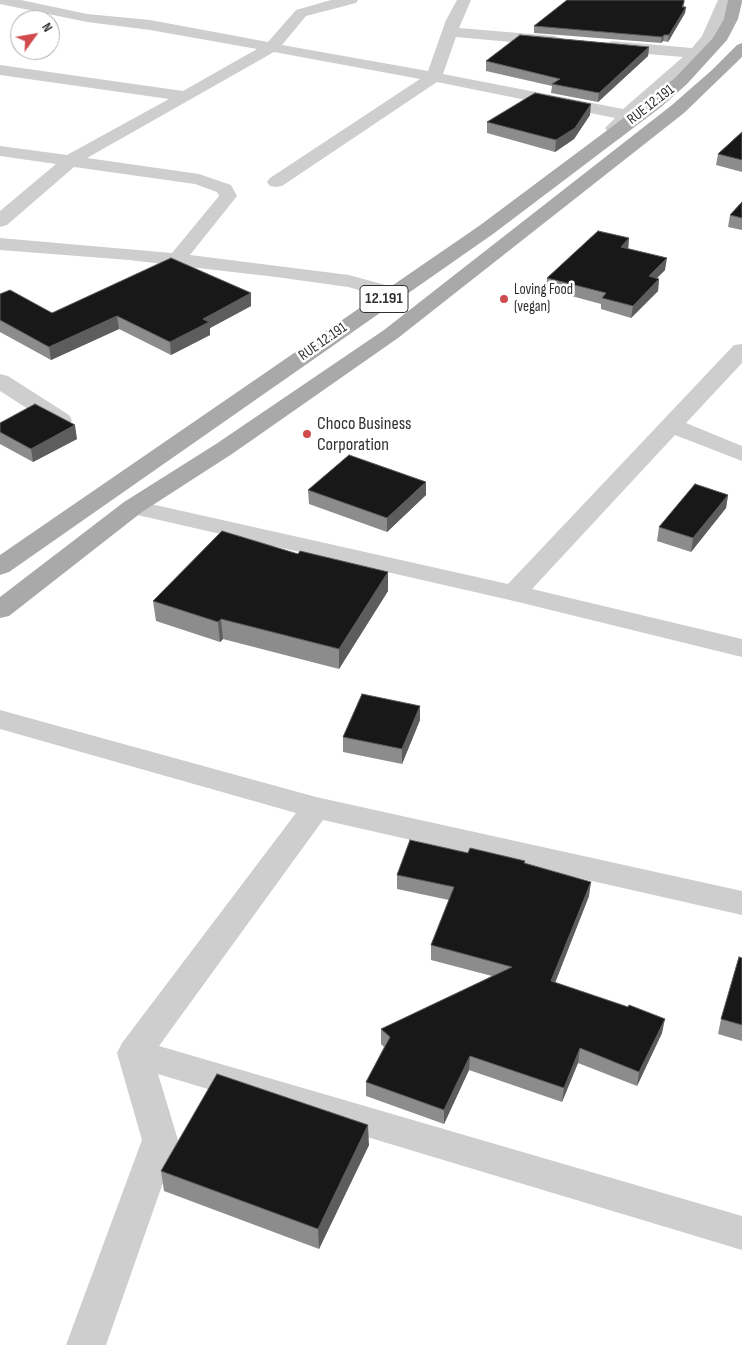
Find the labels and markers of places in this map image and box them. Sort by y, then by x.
place label: Loving Food (vegan) [514,281,573,316]
marker: Loving Food (vegan) [498,293,510,305]
place label: Choco Business Corporation [317,413,411,456]
marker: Choco Business Corporation [301,428,313,440]

